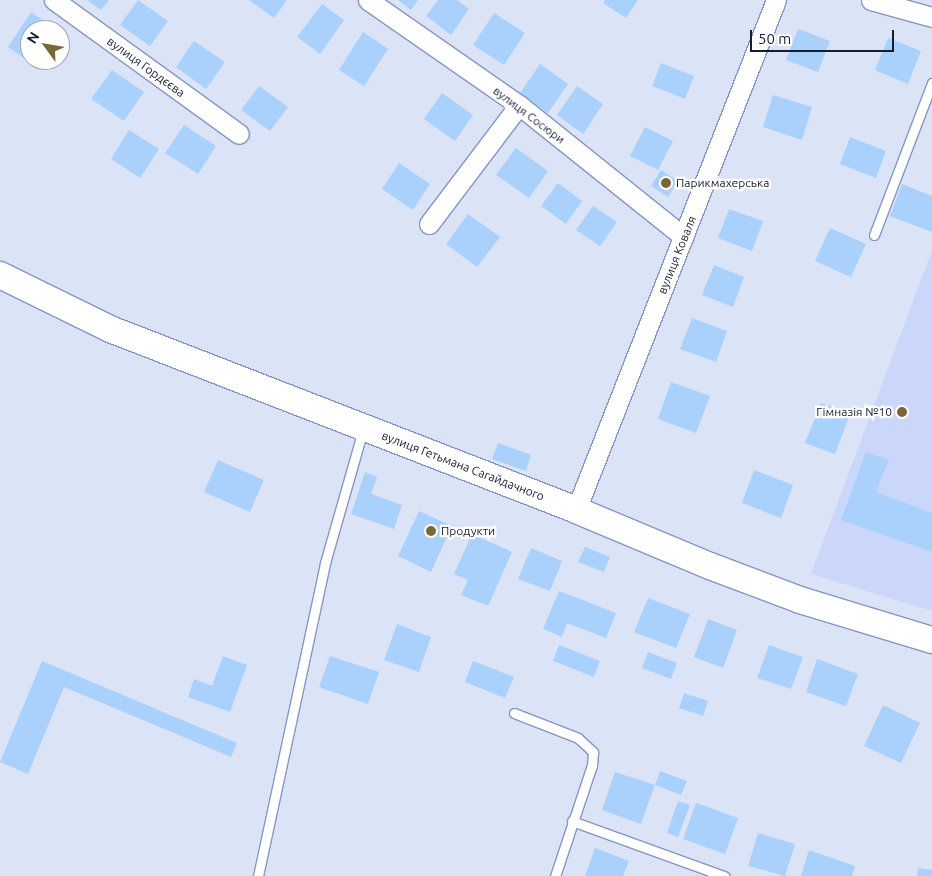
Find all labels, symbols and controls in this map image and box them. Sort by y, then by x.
north arrow [20,20,70,70]
scale bar [752,20,896,52]
text: N [24,29,43,46]
text: 50 m [758,30,791,47]
street label: вулиця Гордєєва [104,34,188,100]
street label: вулиця Сосюри [490,83,568,147]
place label: Парикмахерська [676,176,769,190]
marker: Парикмахерська [660,177,672,189]
street label: вулиця Коваля [655,214,699,296]
place label: Гімназія №10 [816,405,892,419]
marker: Гімназія №10 [896,406,908,418]
street label: вулиця Гетьмана Сагайдачного [380,428,546,504]
place label: Продукти [441,524,495,538]
marker: Продукти [425,525,437,537]

